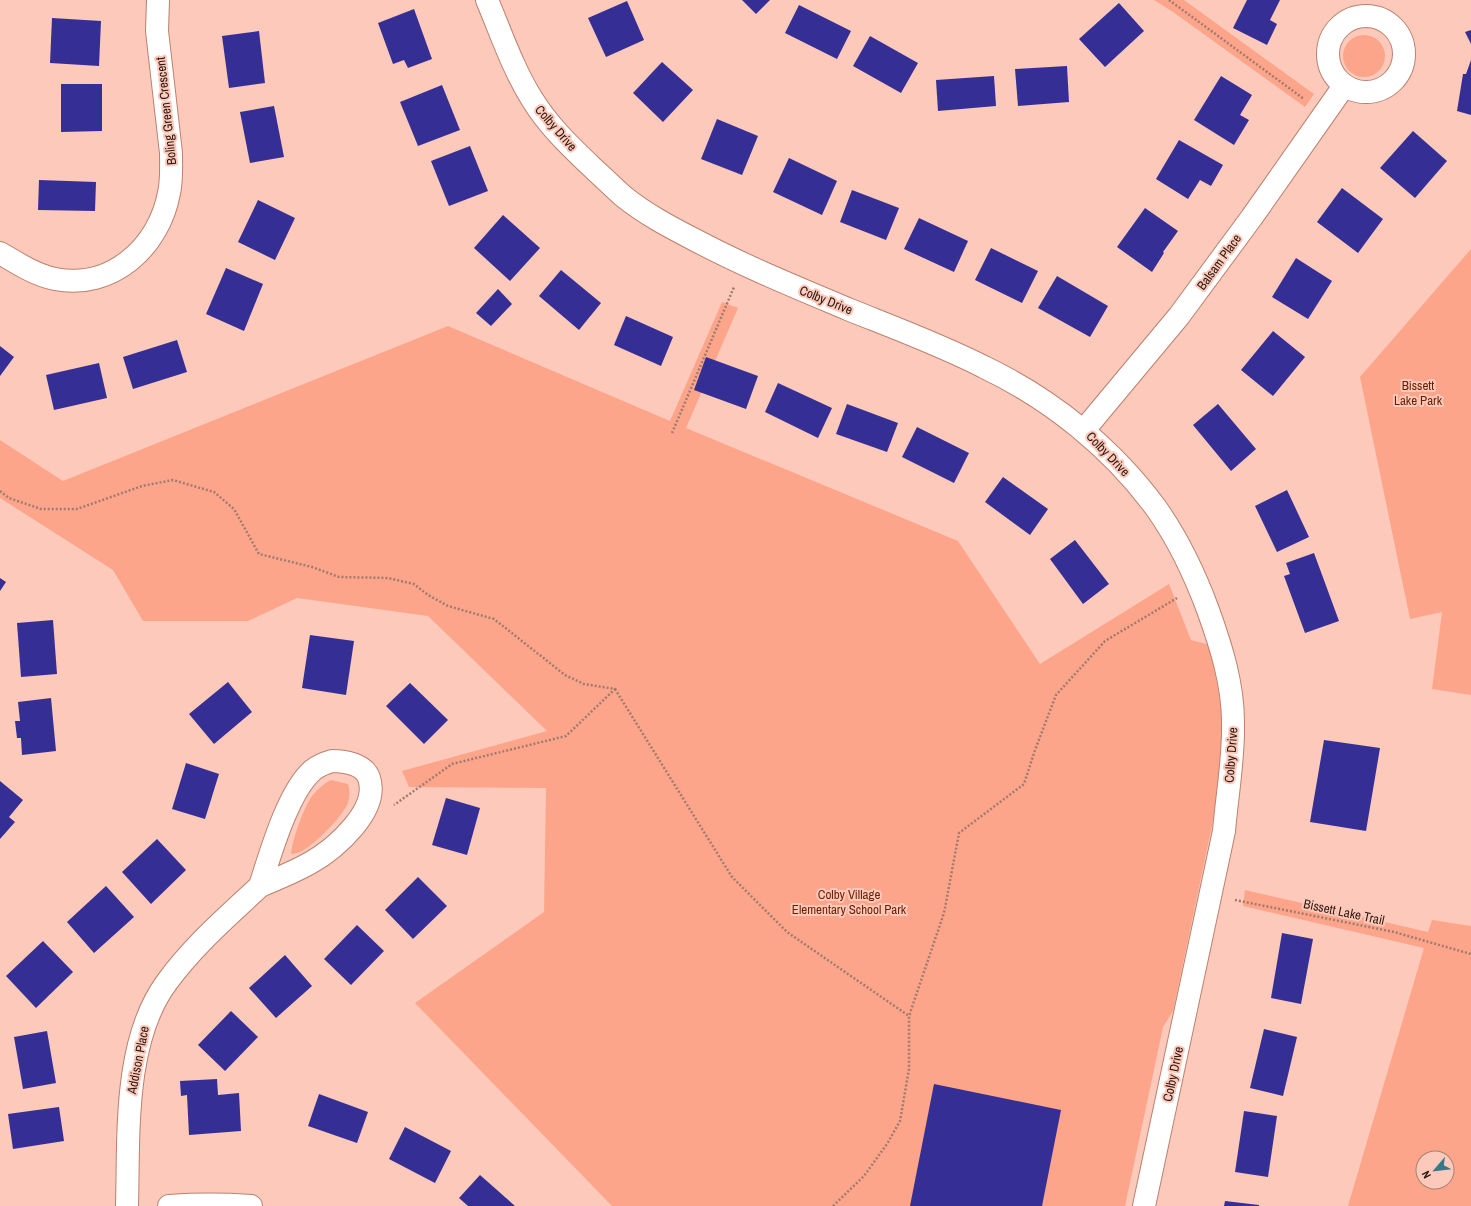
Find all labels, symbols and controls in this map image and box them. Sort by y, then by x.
street label: Boling Green Crescent [152,56,180,166]
street label: Colby Drive [531,101,581,155]
street label: Balsam Place [1193,231,1245,293]
street label: Colby Drive [797,282,855,318]
park label: Bissett Lake Park [1394,377,1443,409]
street label: Colby Drive [1083,428,1134,480]
street label: Colby Drive [1221,727,1241,783]
park label: Colby Village Elementary School Park [792,886,907,918]
street label: Bissett Lake Trail [1302,895,1386,929]
street label: Addison Place [123,1025,153,1096]
street label: Colby Drive [1159,1045,1187,1103]
north arrow [1415,1150,1455,1190]
text: N [1418,1169,1434,1181]

